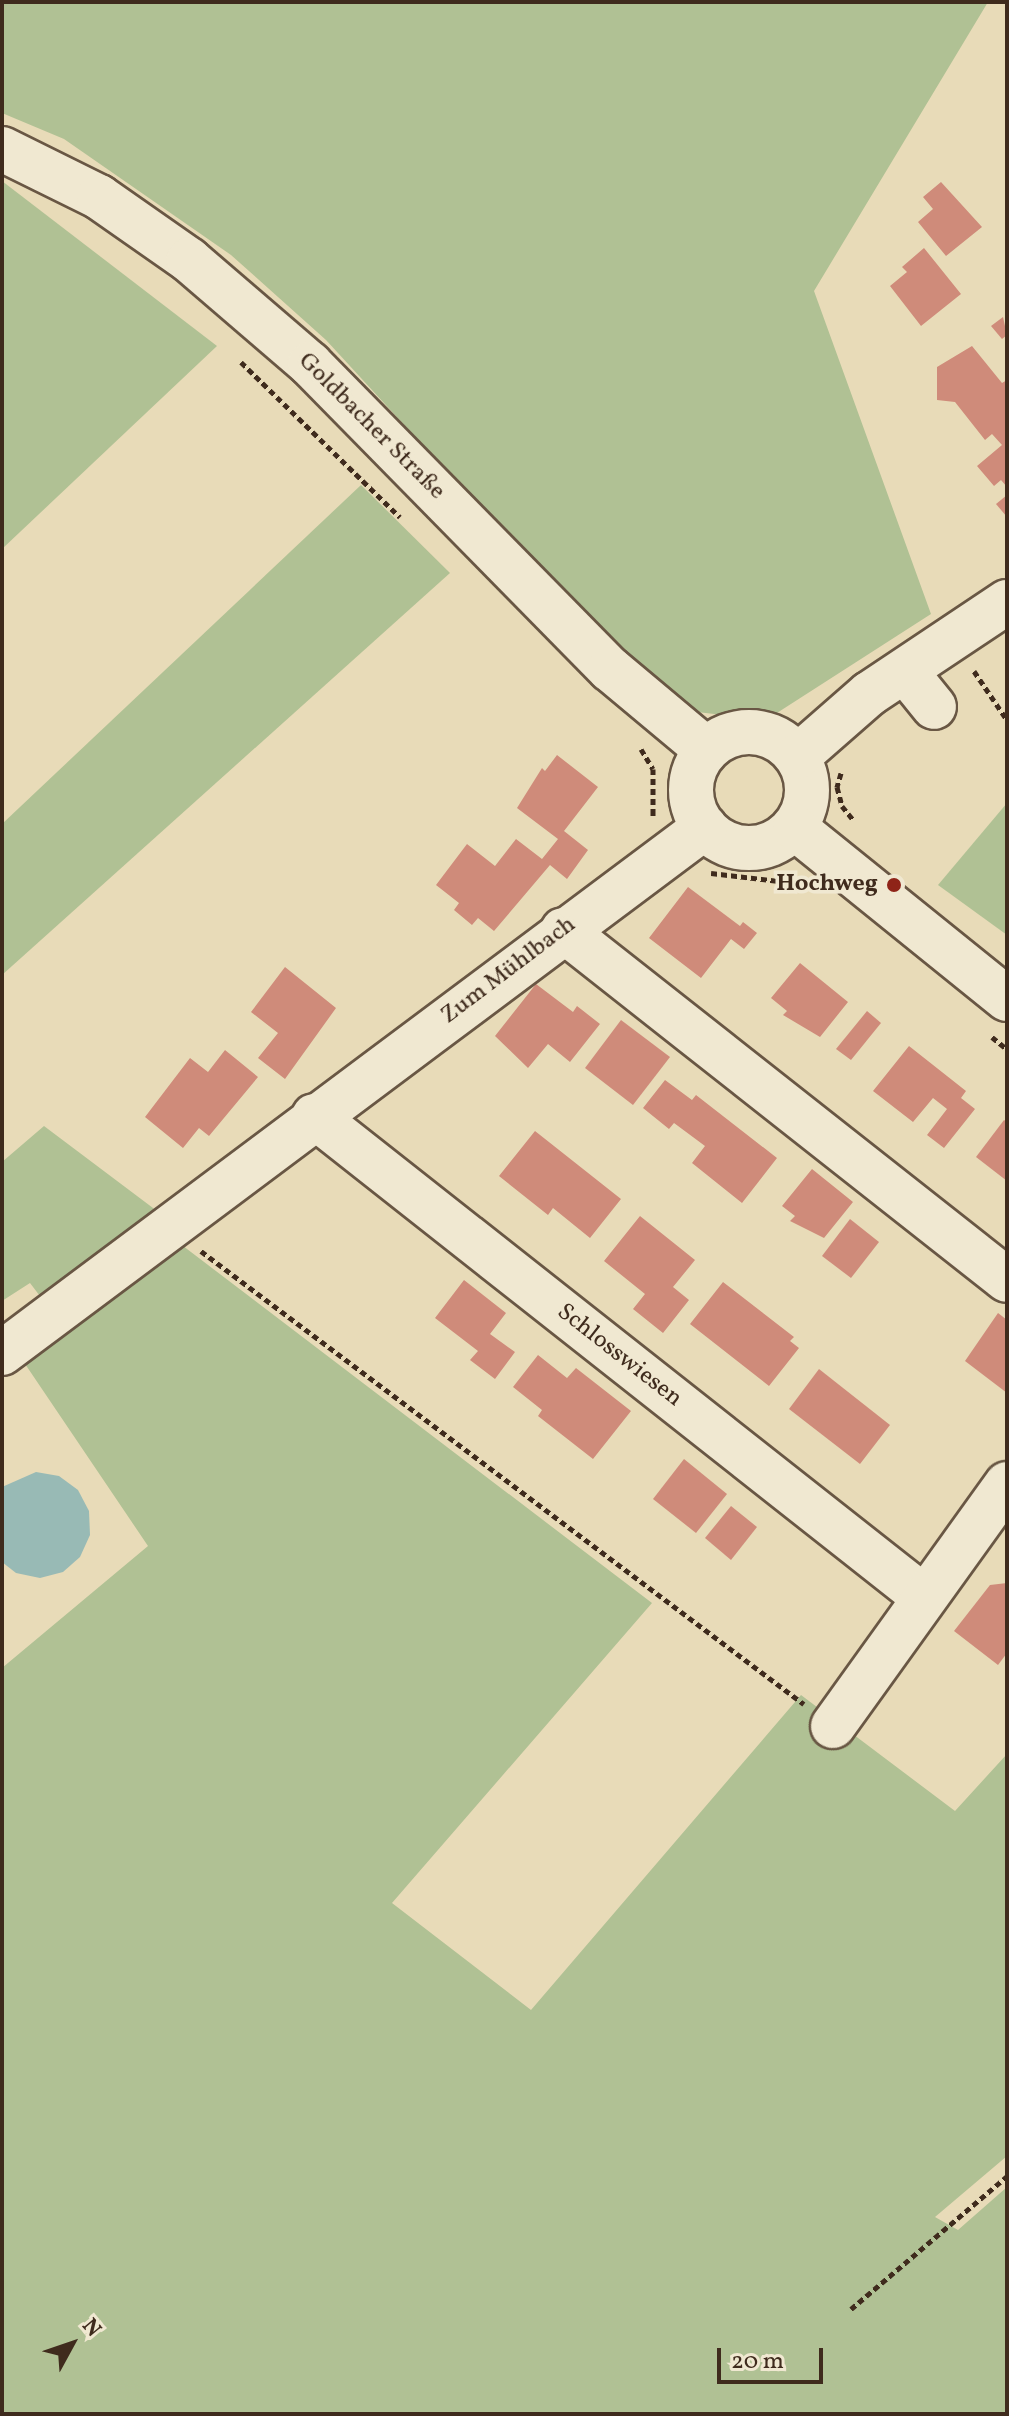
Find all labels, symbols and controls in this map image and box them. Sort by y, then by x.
street label: Goldbacher Straße [292,348,450,506]
place label: Hochweg [776,871,878,899]
marker: Hochweg [885,876,903,894]
street label: Zum Mühlbach [436,911,582,1031]
street label: Schlosswiesen [551,1298,687,1414]
north arrow [32,2304,112,2384]
text: N [74,2312,108,2344]
scale bar [721,2332,827,2382]
text: 20 m [731,2345,784,2379]

